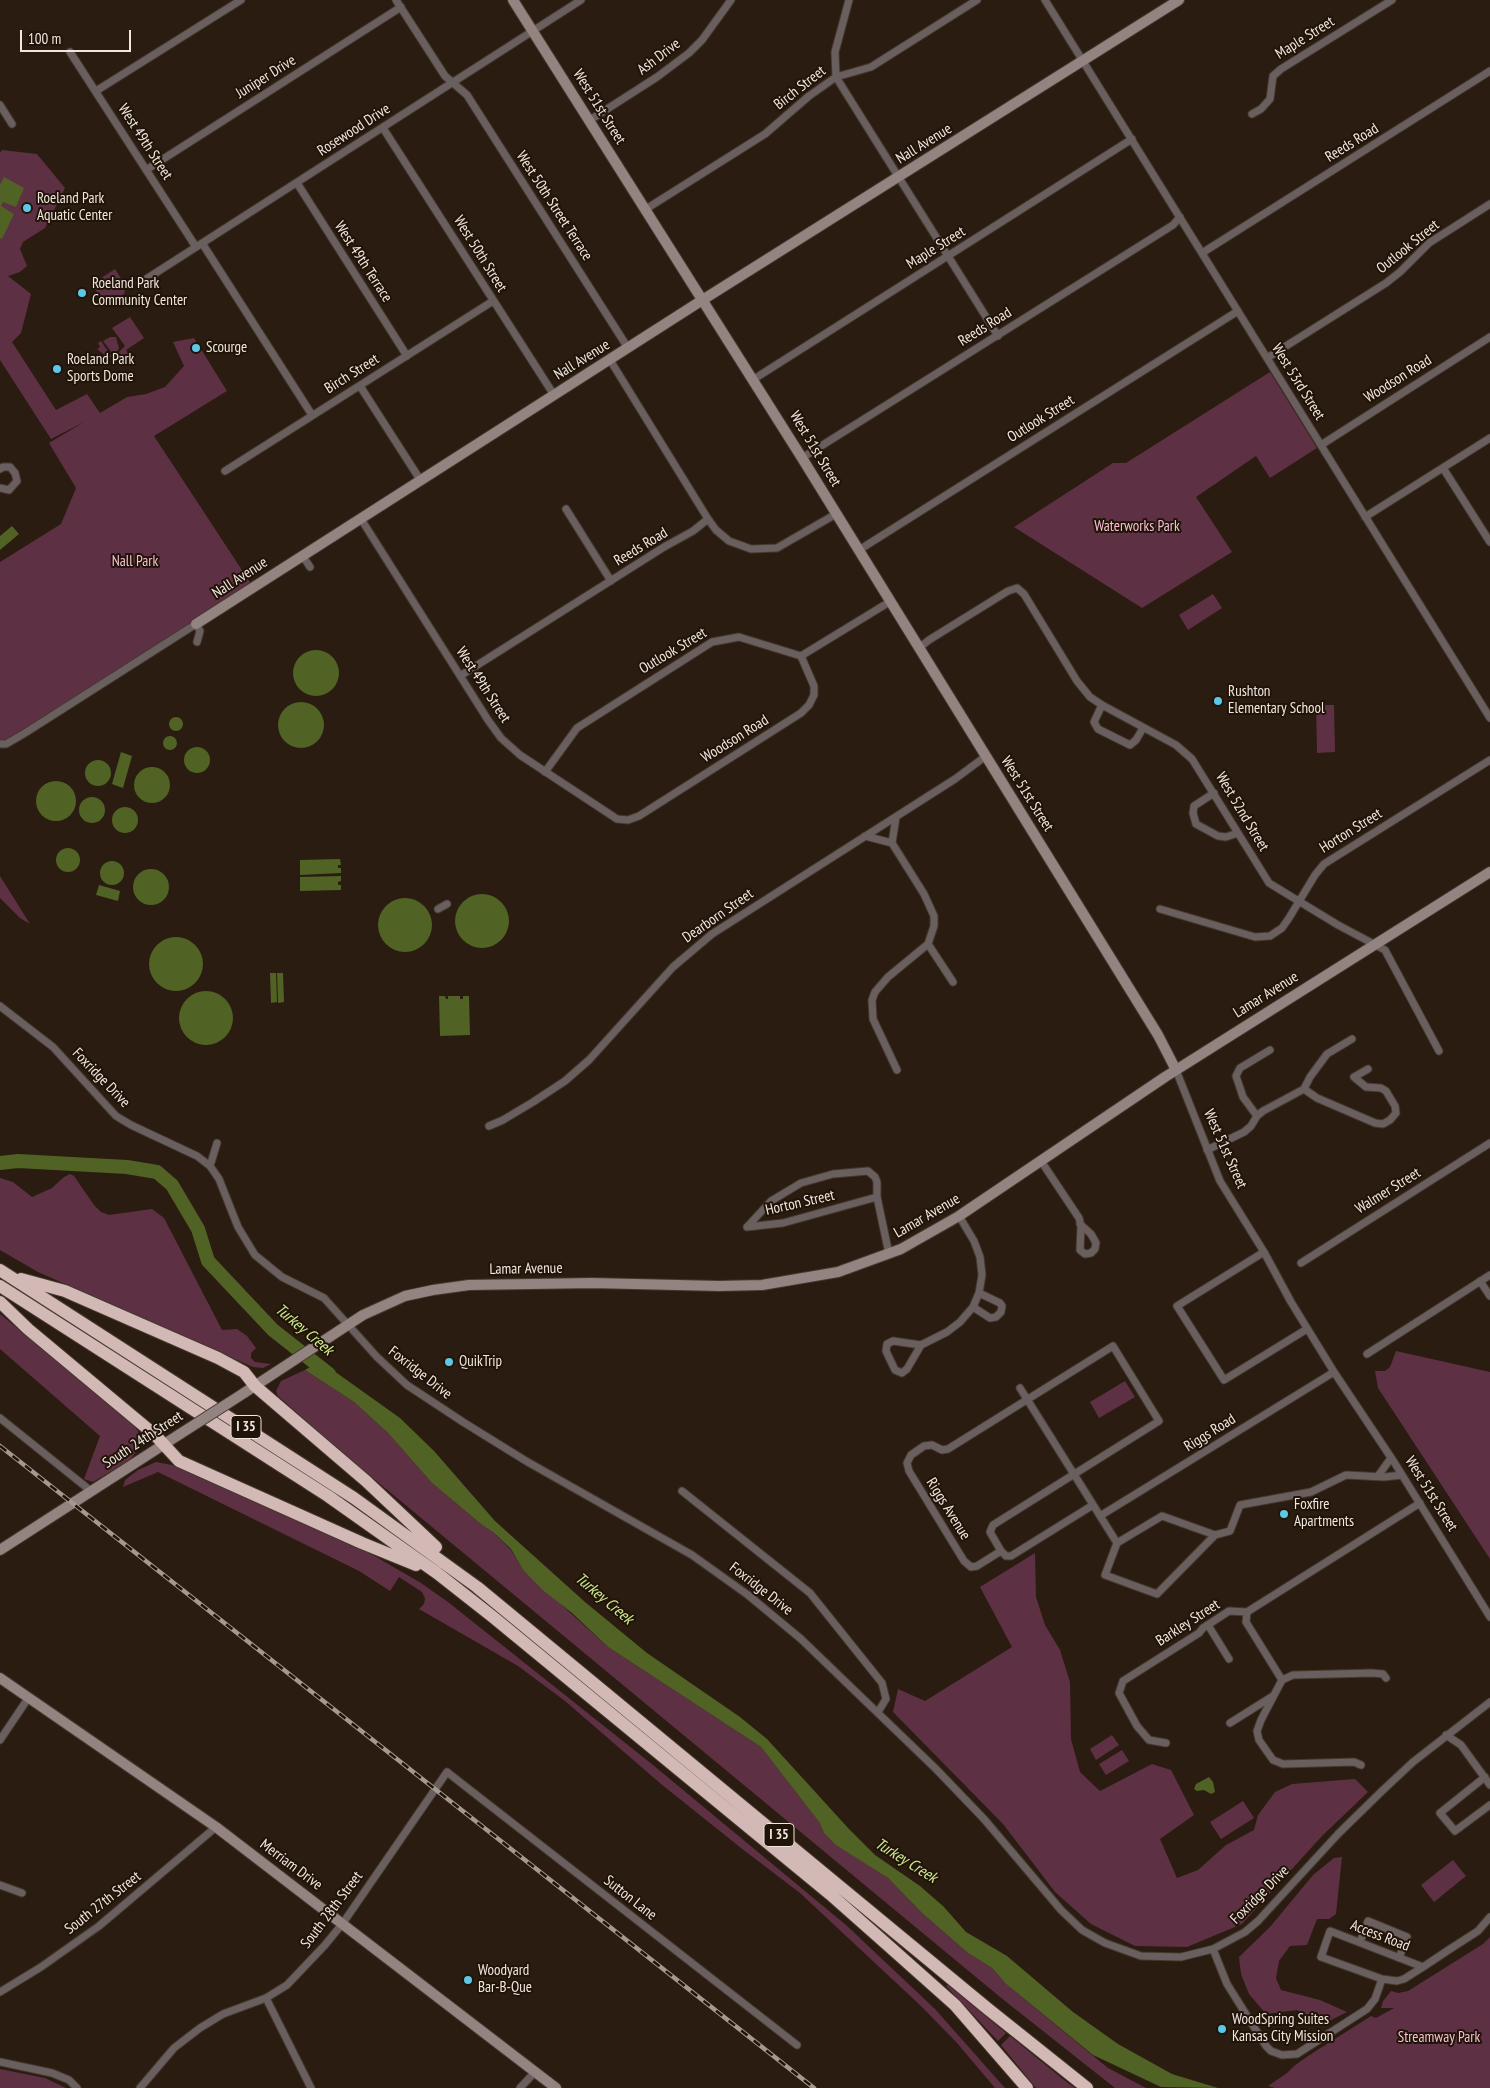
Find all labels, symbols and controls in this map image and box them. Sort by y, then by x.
street label: Maple Street [1272,13,1338,63]
scale bar [22,20,134,52]
text: 100 m [28,29,61,48]
street label: Ash Drive [634,35,684,79]
street label: Juniper Drive [233,52,299,102]
street label: Birch Street [771,62,829,114]
street label: West 51st Street [569,66,629,148]
street label: Rosewood Drive [314,100,394,160]
street label: West 49th Street [114,101,176,183]
street label: Nall Avenue [893,120,955,168]
street label: Reeds Road [1322,120,1382,166]
street label: West 50th Street Terrace [512,148,596,264]
place label: Roeland Park Aquatic Center [37,190,112,225]
marker: Roeland Park Aquatic Center [21,202,33,214]
street label: West 50th Street [449,213,511,295]
street label: Outlook Street [1373,216,1443,278]
street label: West 49th Terrace [330,218,396,306]
street label: Maple Street [903,223,969,273]
place label: Roeland Park Community Center [92,275,187,310]
marker: Roeland Park Community Center [76,287,88,299]
street label: Reeds Road [955,304,1015,350]
street label: Nall Avenue [551,336,613,384]
place label: Scourge [206,339,247,357]
street label: West 53rd Street [1267,341,1329,423]
marker: Scourge [190,342,202,354]
street label: Birch Street [322,350,382,398]
place label: Roeland Park Sports Dome [67,351,134,386]
street label: Woodson Road [1361,351,1435,407]
marker: Roeland Park Sports Dome [51,363,63,375]
street label: Outlook Street [1004,391,1078,447]
street label: West 51st Street [785,408,845,490]
park label: Waterworks Park [1094,518,1180,536]
street label: Reeds Road [611,524,671,570]
park label: Nall Park [112,553,158,571]
street label: Nall Avenue [209,554,271,602]
street label: Outlook Street [636,624,710,678]
street label: West 49th Street [452,644,514,726]
place label: Rushton Elementary School [1228,683,1325,718]
marker: Rushton Elementary School [1212,695,1224,707]
street label: Woodson Road [698,711,772,767]
street label: West 51st Street [997,753,1057,835]
street label: West 52nd Street [1211,769,1273,855]
street label: Horton Street [1316,805,1386,857]
street label: Dearborn Street [679,885,757,947]
street label: Lamar Avenue [1230,968,1302,1022]
street label: Foxridge Drive [68,1045,134,1111]
street label: West 51st Street [1199,1106,1251,1192]
street label: Walmer Street [1352,1164,1424,1218]
street label: Horton Street [764,1186,836,1220]
street label: Lamar Avenue [891,1190,963,1242]
street label: Lamar Avenue [489,1259,563,1279]
water label: Turkey Creek [271,1300,337,1360]
street label: Foxridge Drive [385,1343,455,1403]
place label: QuikTrip [459,1353,502,1371]
marker: QuikTrip [443,1356,455,1368]
street label: South 24th Street [100,1407,186,1473]
street label: Riggs Road [1181,1410,1239,1456]
road number: I 35 [231,1415,261,1438]
street label: West 51st Street [1401,1453,1461,1535]
street label: Riggs Avenue [922,1475,974,1543]
place label: Foxfire Apartments [1294,1496,1354,1531]
marker: Foxfire Apartments [1278,1508,1290,1520]
street label: Foxridge Drive [726,1559,796,1619]
water label: Turkey Creek [571,1569,637,1629]
street label: Barkley Street [1153,1596,1223,1650]
road number: I 35 [764,1824,794,1846]
water label: Turkey Creek [871,1834,941,1888]
street label: Merriam Drive [256,1836,326,1894]
street label: Foxridge Drive [1227,1862,1293,1928]
street label: South 27th Street [61,1868,145,1938]
street label: South 28th Street [297,1868,367,1952]
street label: Sutton Lane [600,1872,660,1924]
street label: Access Road [1348,1916,1412,1956]
place label: Woodyard Bar-B-Que [478,1962,532,1997]
marker: Woodyard Bar-B-Que [462,1974,474,1986]
place label: WoodSpring Suites Kansas City Mission [1232,2011,1333,2046]
marker: WoodSpring Suites Kansas City Mission [1216,2023,1228,2035]
park label: Streamway Park [1398,2029,1480,2047]

